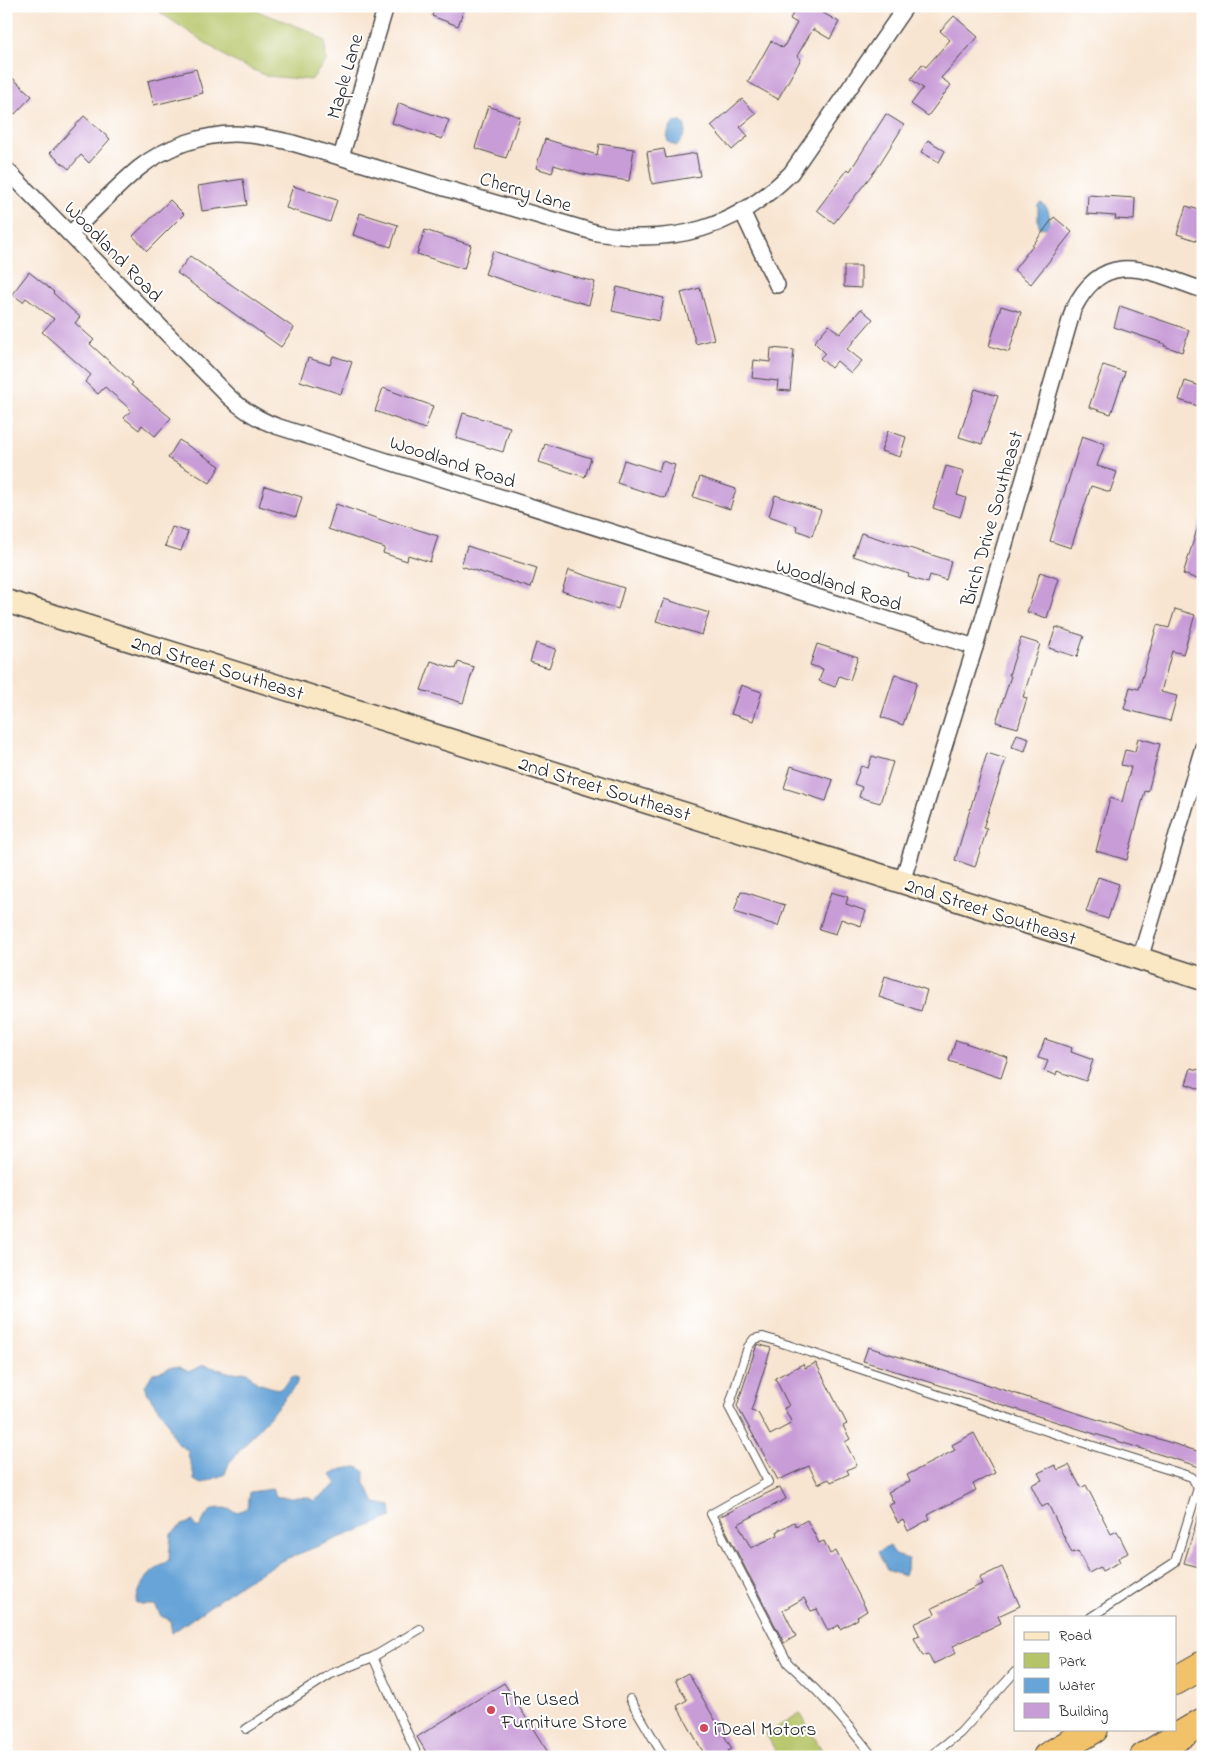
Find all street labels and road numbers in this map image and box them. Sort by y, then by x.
street label: Maple Lane [320,31,372,123]
street label: Cherry Lane [476,166,575,221]
street label: Woodland Road [56,195,168,310]
street label: Birch Drive Southeast [954,427,1032,611]
street label: Woodland Road [385,429,519,497]
street label: Woodland Road [771,552,905,620]
street label: 2nd Street Southeast [127,629,307,709]
street label: 2nd Street Southeast [514,750,694,830]
street label: 2nd Street Southeast [901,872,1080,955]

